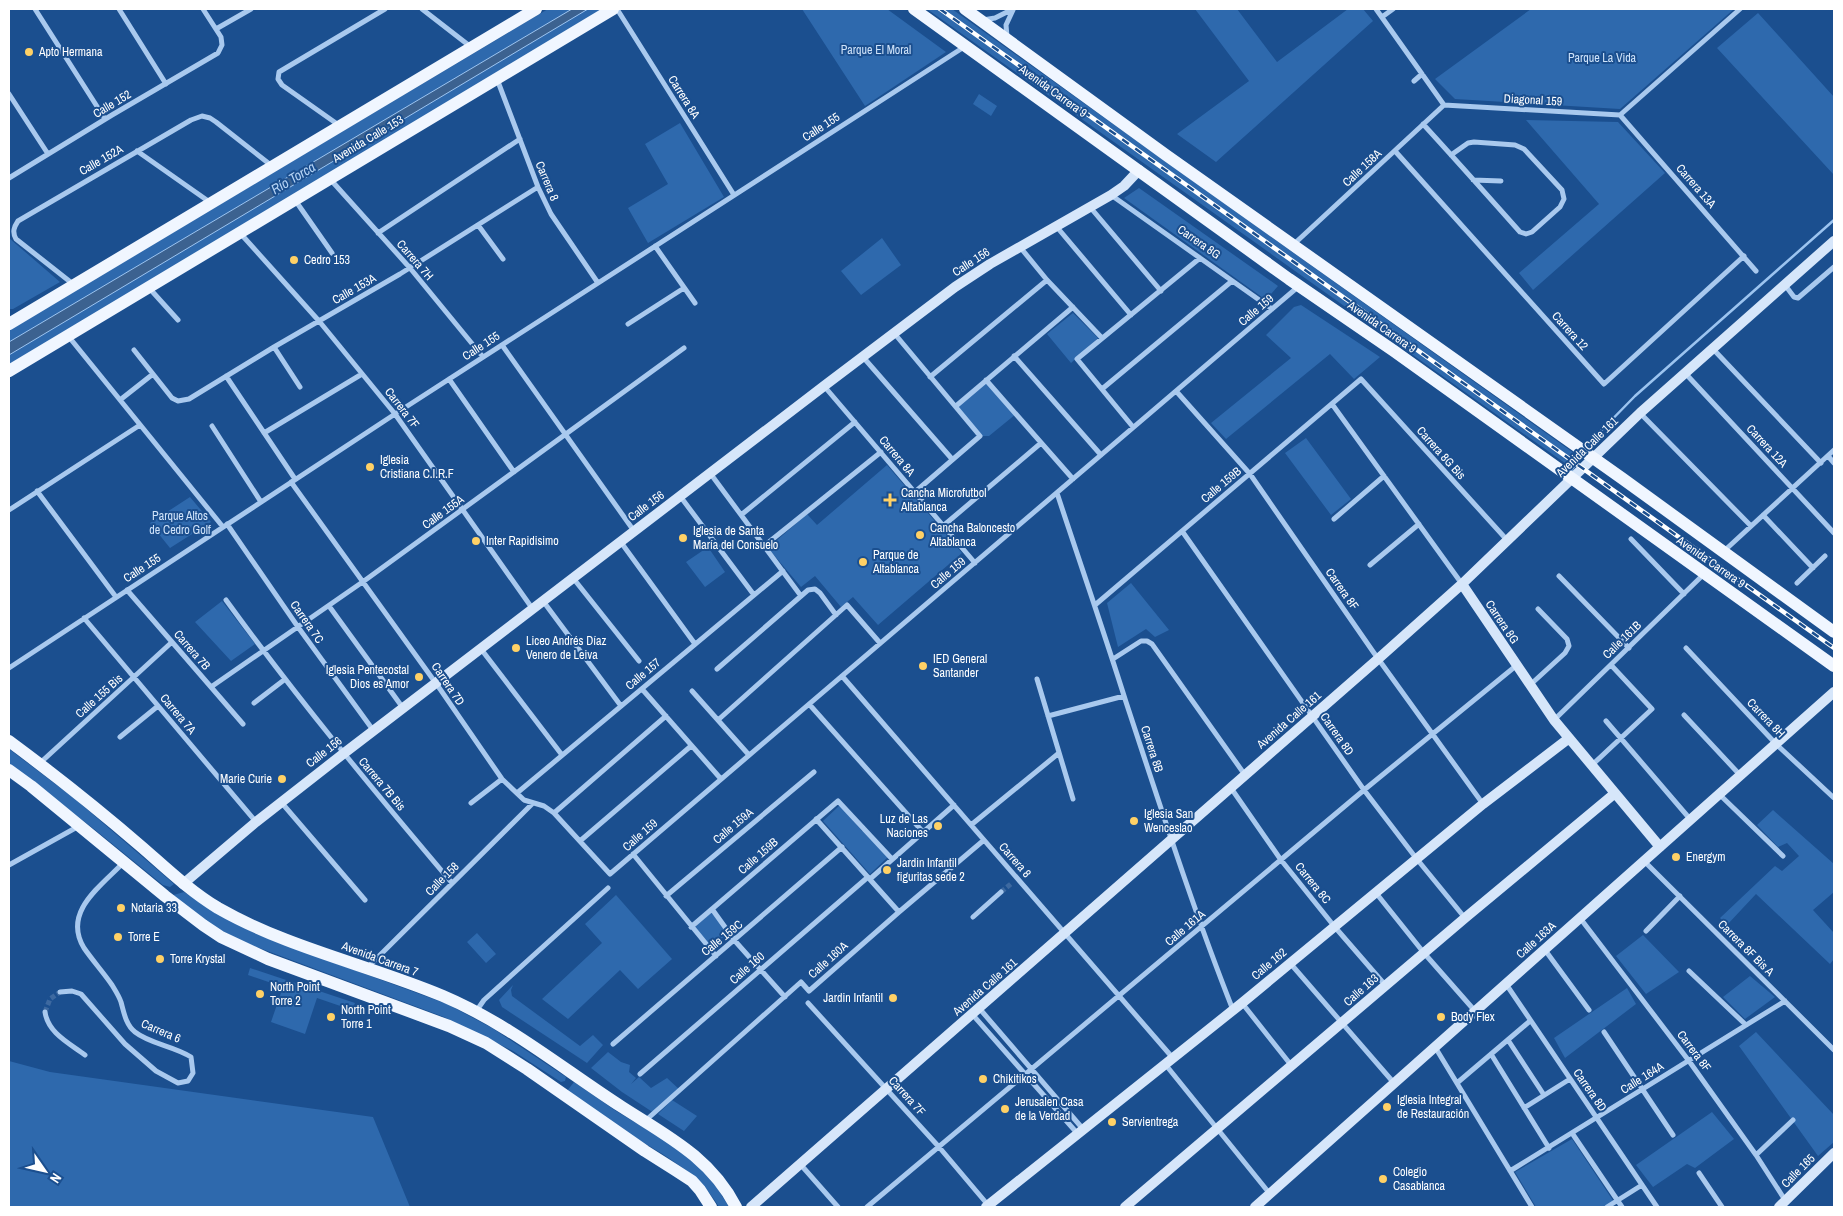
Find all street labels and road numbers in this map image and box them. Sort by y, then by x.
street label: Avenida Carrera 9 [1015,60,1090,121]
street label: Carrera 8A [664,72,704,122]
street label: Calle 152 [90,86,134,122]
street label: Diagonal 159 [1503,90,1563,110]
street label: Calle 155 [799,109,843,145]
street label: Avenida Calle 153 [329,111,407,167]
street label: Calle 152A [76,141,126,179]
street label: Calle 158A [1339,145,1385,190]
street label: Carrera 8 [532,159,562,203]
street label: Carrera 13A [1672,161,1720,212]
street label: Carrera 8G [1174,221,1224,263]
street label: Carrera 7H [393,236,437,284]
street label: Calle 156 [949,244,993,280]
street label: Calle 153A [329,270,379,308]
street label: Calle 159 [1235,291,1277,329]
street label: Avenida Carrera 9 [1344,297,1419,357]
street label: Carrera 12 [1548,308,1592,354]
street label: Calle 155 [459,328,503,364]
street label: Carrera 7F [381,384,423,432]
street label: Avenida Calle 161 [1552,413,1622,481]
street label: Carrera 12A [1743,421,1791,471]
street label: Carrera 8G Bis [1413,423,1469,483]
street label: Carrera 8A [875,432,919,480]
street label: Calle 159B [1197,463,1245,507]
street label: Calle 156 [625,487,667,525]
street label: Calle 155A [419,491,468,533]
street label: Avenida Carrera 9 [1673,532,1748,592]
street label: Calle 155 [120,550,164,586]
street label: Calle 159 [927,554,969,592]
street label: Carrera 8F [1322,565,1362,613]
street label: Carrera 7C [286,597,328,647]
street label: Carrera 8G [1482,597,1522,647]
street label: Calle 161B [1599,617,1645,662]
street label: Carrera 7B [170,627,214,674]
street label: Calle 157 [622,654,664,693]
street label: Carrera 7D [428,659,468,709]
street label: Calle 155 Bis [72,670,126,722]
street label: Avenida Calle 161 [1253,687,1325,753]
street label: Carrera 7A [156,690,200,738]
street label: Carrera 8H [1743,695,1789,741]
street label: Carrera 8D [1316,709,1358,759]
street label: Carrera 8B [1137,724,1167,775]
street label: Calle 156 [303,733,345,771]
street label: Carrera 7B Bis [355,754,409,814]
street label: Calle 159A [709,804,757,848]
street label: Calle 159 [619,815,661,855]
street label: Calle 159B [735,834,782,878]
street label: Carrera 8 [995,839,1035,881]
street label: Calle 158 [422,859,462,899]
street label: Carrera 8C [1291,859,1335,907]
street label: Calle 161A [1161,906,1209,950]
street label: Calle 159C [698,916,746,960]
street label: Carrera 8F Bis A [1714,916,1778,980]
street label: Calle 163A [1513,918,1560,962]
street label: Avenida Carrera 7 [339,937,421,980]
street label: Calle 160A [805,938,852,982]
street label: Calle 162 [1248,945,1290,983]
street label: Calle 160 [726,948,768,988]
street label: Avenida Calle 161 [949,954,1021,1020]
street label: Calle 163 [1340,970,1382,1010]
street label: Carrera 6 [139,1016,183,1046]
street label: Carrera 8F [1673,1027,1715,1075]
street label: Calle 164A [1617,1058,1667,1098]
street label: Carrera 8D [1569,1065,1611,1115]
street label: Carrera 7F [885,1073,929,1119]
street label: Calle 165 [1778,1150,1819,1191]

